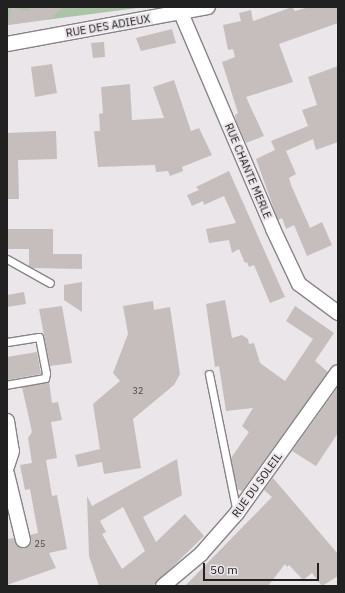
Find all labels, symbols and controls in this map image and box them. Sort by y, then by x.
street label: RUE DES ADIEUX [65,12,151,40]
street label: RUE CHANTE MERLE [222,121,274,221]
house number: 32 [133,386,143,396]
street label: RUE DU SOLEIL [229,450,285,520]
house number: 25 [35,539,45,549]
scale bar [205,555,321,581]
text: 50 m [210,562,238,577]

